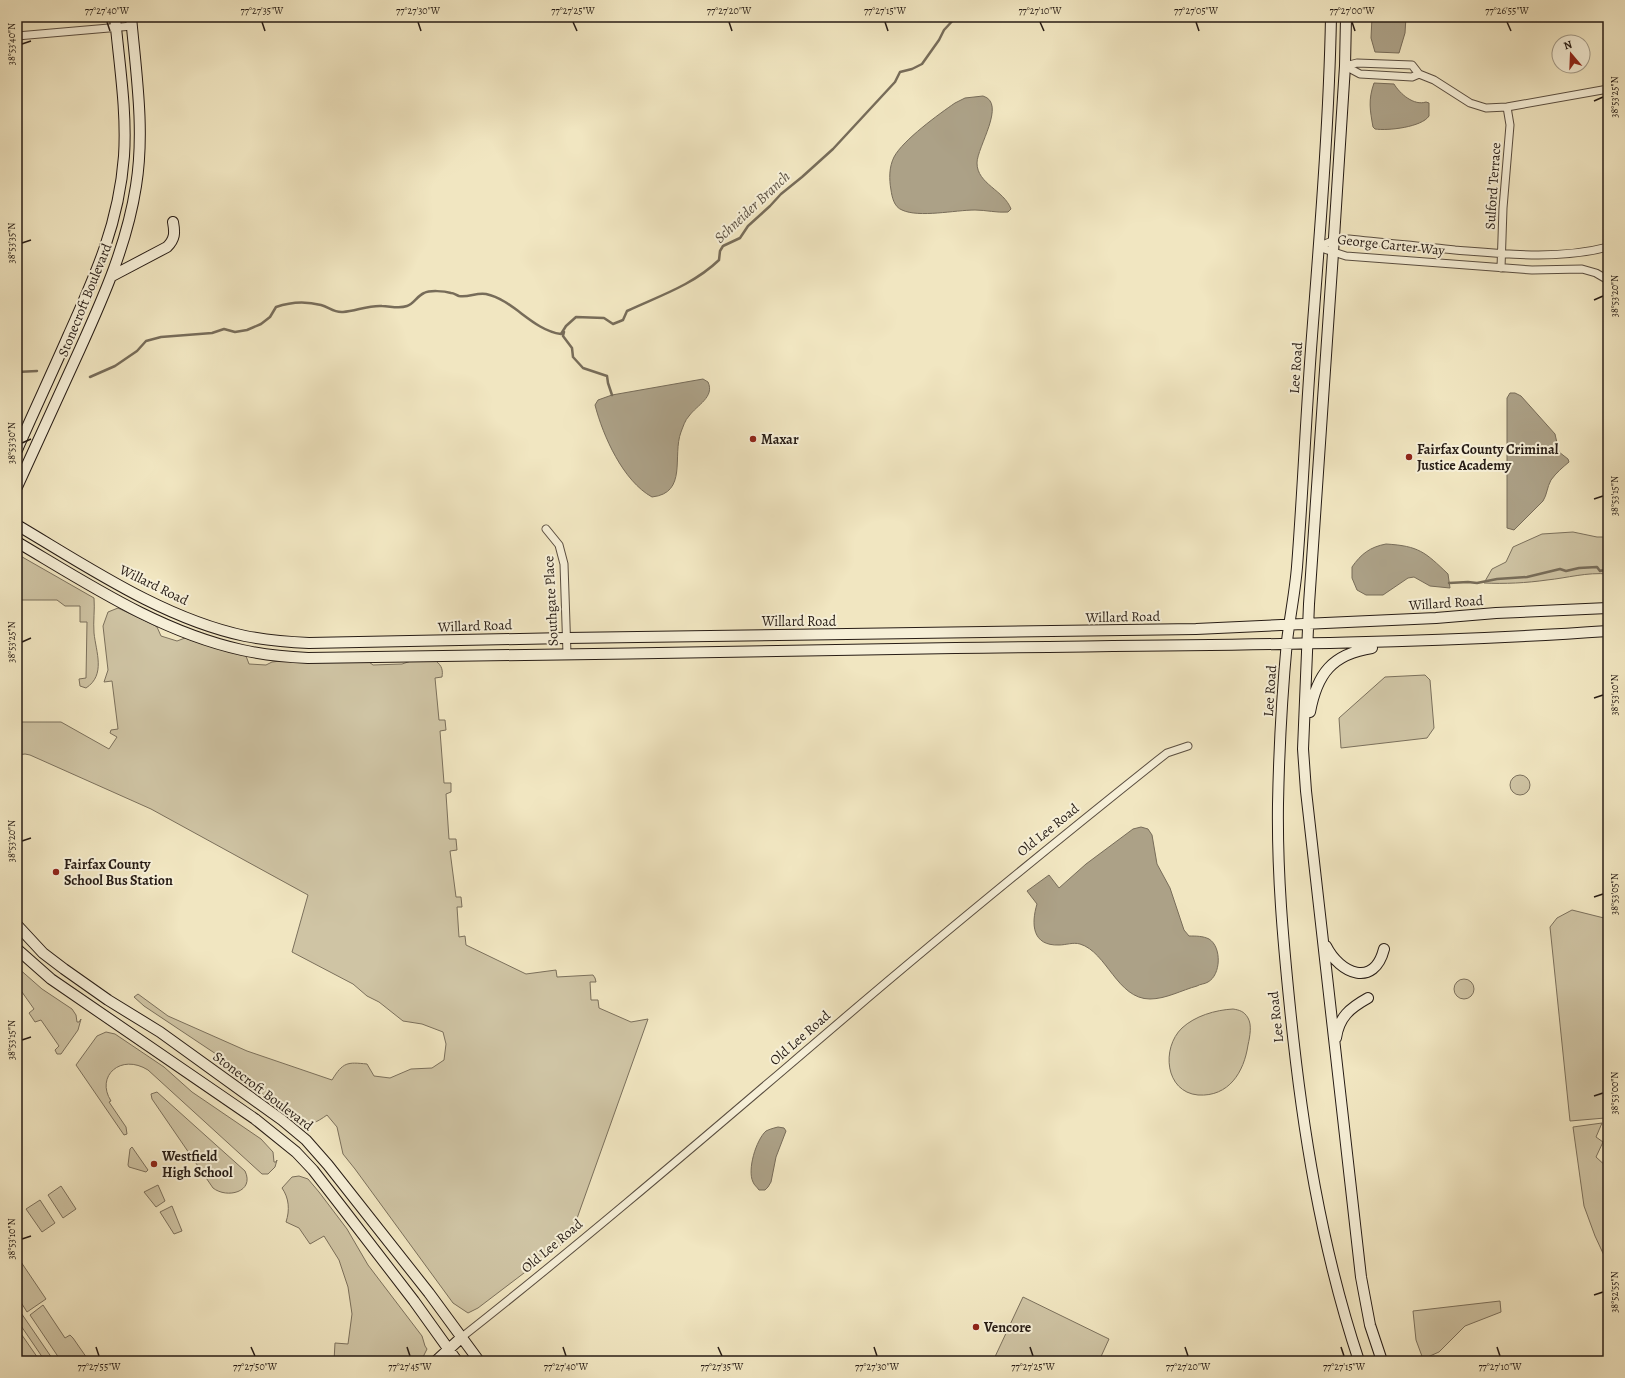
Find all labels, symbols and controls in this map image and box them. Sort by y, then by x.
text: 77°27'40"W [85,4,130,17]
text: 77°27'35"W [241,4,284,17]
text: 77°27'30"W [396,4,441,17]
text: 77°27'25"W [551,4,595,17]
text: 77°27'20"W [707,4,752,17]
text: 77°27'15"W [864,4,907,17]
text: 77°27'10"W [1018,4,1062,17]
text: 77°27'05"W [1174,4,1219,17]
text: 77°27'00"W [1329,4,1375,17]
text: 77°26'55"W [1485,4,1529,17]
text: 38°53'40"N [5,23,18,65]
north arrow [1551,34,1591,74]
text: N [1562,37,1574,53]
text: 38°53'25"N [1608,76,1621,118]
street label: Sulford Terrace [1480,142,1506,230]
water label: Schneider Branch [710,167,794,247]
text: 38°53'35"N [5,223,18,263]
street label: George Carter Way [1336,230,1446,260]
street label: Stonecroft Boulevard [54,240,117,360]
text: 38°53'20"N [1608,275,1621,317]
street label: Lee Road [1285,341,1307,394]
text: 38°53'30"N [5,422,18,464]
place label: Maxar [761,430,799,449]
marker: Maxar [748,434,758,444]
place label: Fairfax County Criminal Justice Academy [1417,440,1559,475]
marker: Fairfax County Criminal Justice Academy [1404,452,1414,462]
text: 38°53'15"N [1608,476,1621,516]
street label: Southgate Place [539,555,563,647]
street label: Willard Road [115,560,192,610]
street label: Willard Road [1407,591,1484,615]
street label: Willard Road [1085,607,1161,627]
street label: Willard Road [761,612,837,631]
street label: Willard Road [436,615,513,637]
text: 38°53'25"N [5,621,18,663]
street label: Lee Road [1259,664,1281,717]
text: 38°53'10"N [1608,674,1621,716]
street label: Old Lee Road [1013,799,1083,861]
text: 38°53'20"N [5,820,18,862]
place label: Fairfax County School Bus Station [64,855,173,890]
marker: Fairfax County School Bus Station [51,867,61,877]
text: 38°53'05"N [1608,873,1621,915]
street label: Lee Road [1264,990,1288,1044]
street label: Old Lee Road [765,1006,835,1070]
text: 38°53'15"N [5,1020,18,1060]
street label: Stonecroft Boulevard [209,1047,317,1135]
text: 38°53'00"N [1608,1071,1621,1115]
place label: Westfield High School [161,1147,233,1182]
marker: Westfield High School [149,1159,159,1169]
street label: Old Lee Road [517,1214,587,1277]
text: 38°53'10"N [5,1218,18,1260]
text: 38°52'55"N [1608,1271,1621,1313]
place label: Vencore [983,1318,1032,1337]
marker: Vencore [971,1322,981,1332]
text: 77°27'55"W [77,1360,121,1373]
text: 77°27'50"W [233,1360,278,1373]
text: 77°27'45"W [388,1360,432,1373]
text: 77°27'40"W [544,1360,589,1373]
text: 77°27'35"W [701,1360,744,1373]
text: 77°27'30"W [855,1360,900,1373]
text: 77°27'25"W [1011,1360,1055,1373]
text: 77°27'20"W [1166,1360,1211,1373]
text: 77°27'15"W [1323,1360,1366,1373]
text: 77°27'10"W [1478,1360,1522,1373]

